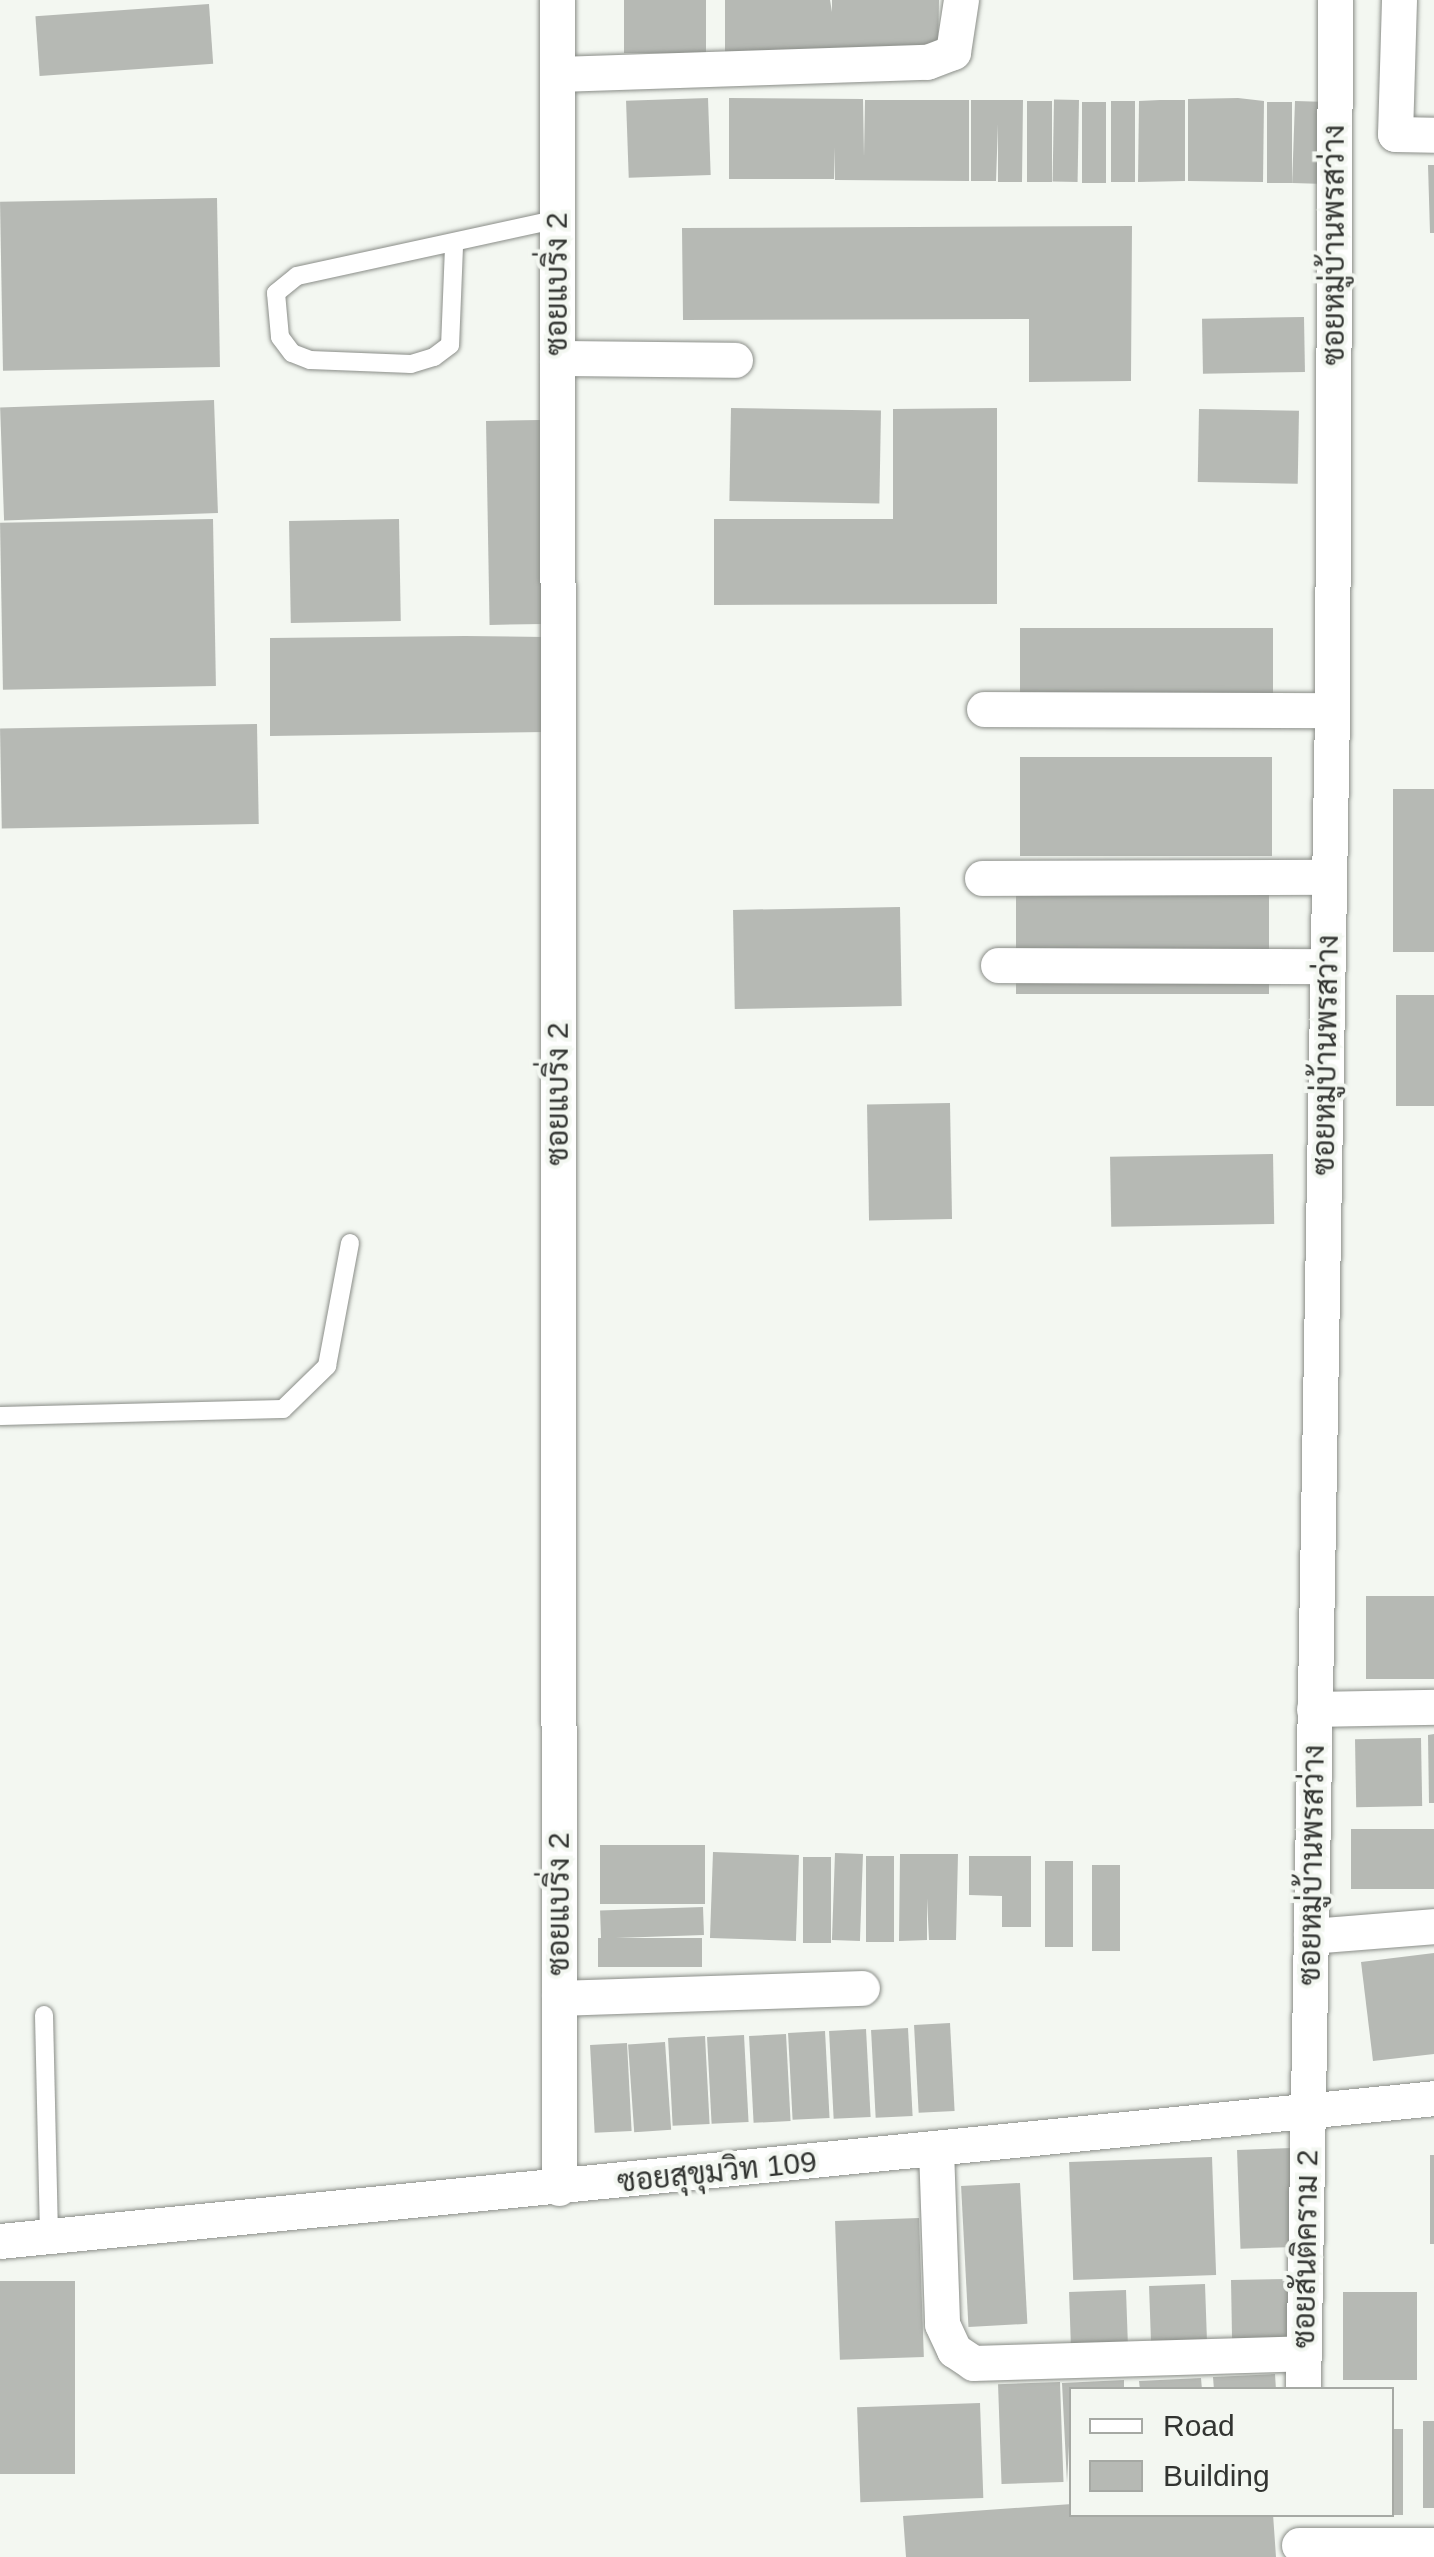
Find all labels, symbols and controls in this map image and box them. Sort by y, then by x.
street label: ซอยหมู่บ้านพรสว่าง [1316,125,1352,365]
street label: ซอยแบริ่ง 2 [539,212,575,356]
street label: ซอยหมู่บ้านพรสว่าง [1306,934,1346,1176]
street label: ซอยแบริ่ง 2 [540,1022,576,1166]
street label: ซอยหมู่บ้านพรสว่าง [1292,1744,1332,1986]
street label: ซอยแบริ่ง 2 [541,1832,577,1976]
street label: ซอยสุขุมวิท 109 [615,2144,819,2200]
street label: ซอยสันติคราม 2 [1286,2149,1326,2349]
legend [1069,2387,1394,2517]
text: Road [1163,2409,1235,2442]
text: Building [1163,2459,1270,2492]

